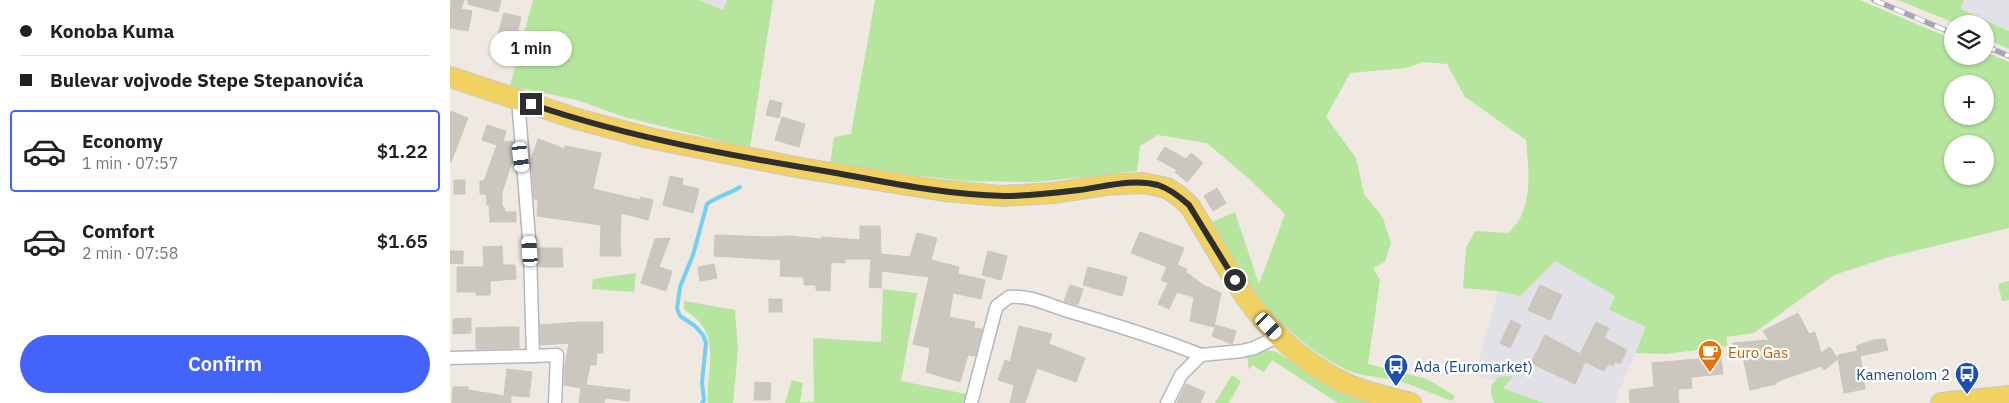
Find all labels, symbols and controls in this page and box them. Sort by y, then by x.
map controls [1944,15,1994,185]
button: layers [1944,15,1994,65]
text: Konoba Kuma [50,19,174,43]
callout: 1 min [490,32,572,66]
text: 1 min [510,38,552,58]
text: Bulevar vojvode Stepe Stepanovića [50,68,364,92]
button: + [1944,75,1994,125]
route end [520,93,542,115]
icon: car [22,129,67,174]
text: Economy [82,129,163,153]
button: − [1944,135,1994,185]
text: $1.22 [377,139,428,163]
car [511,141,530,173]
text: 1 min · 07:57 [82,153,178,173]
icon: car [22,219,67,264]
text: Comfort [82,219,155,243]
text: $1.65 [377,229,428,253]
car [521,236,538,266]
text: 2 min · 07:58 [82,243,178,263]
route start [1224,269,1246,291]
car [1253,310,1284,342]
button: Confirm [20,335,430,393]
cafe icon: Euro Gas [1697,339,1723,373]
place label: Euro Gas [1728,343,1788,362]
bus stop icon: Ada (Euromarket) [1383,353,1409,387]
place label: Ada (Euromarket) [1414,357,1533,376]
bus stop icon: Kamenolom 2 [1954,361,1980,395]
place label: Kamenolom 2 [1856,365,1950,384]

